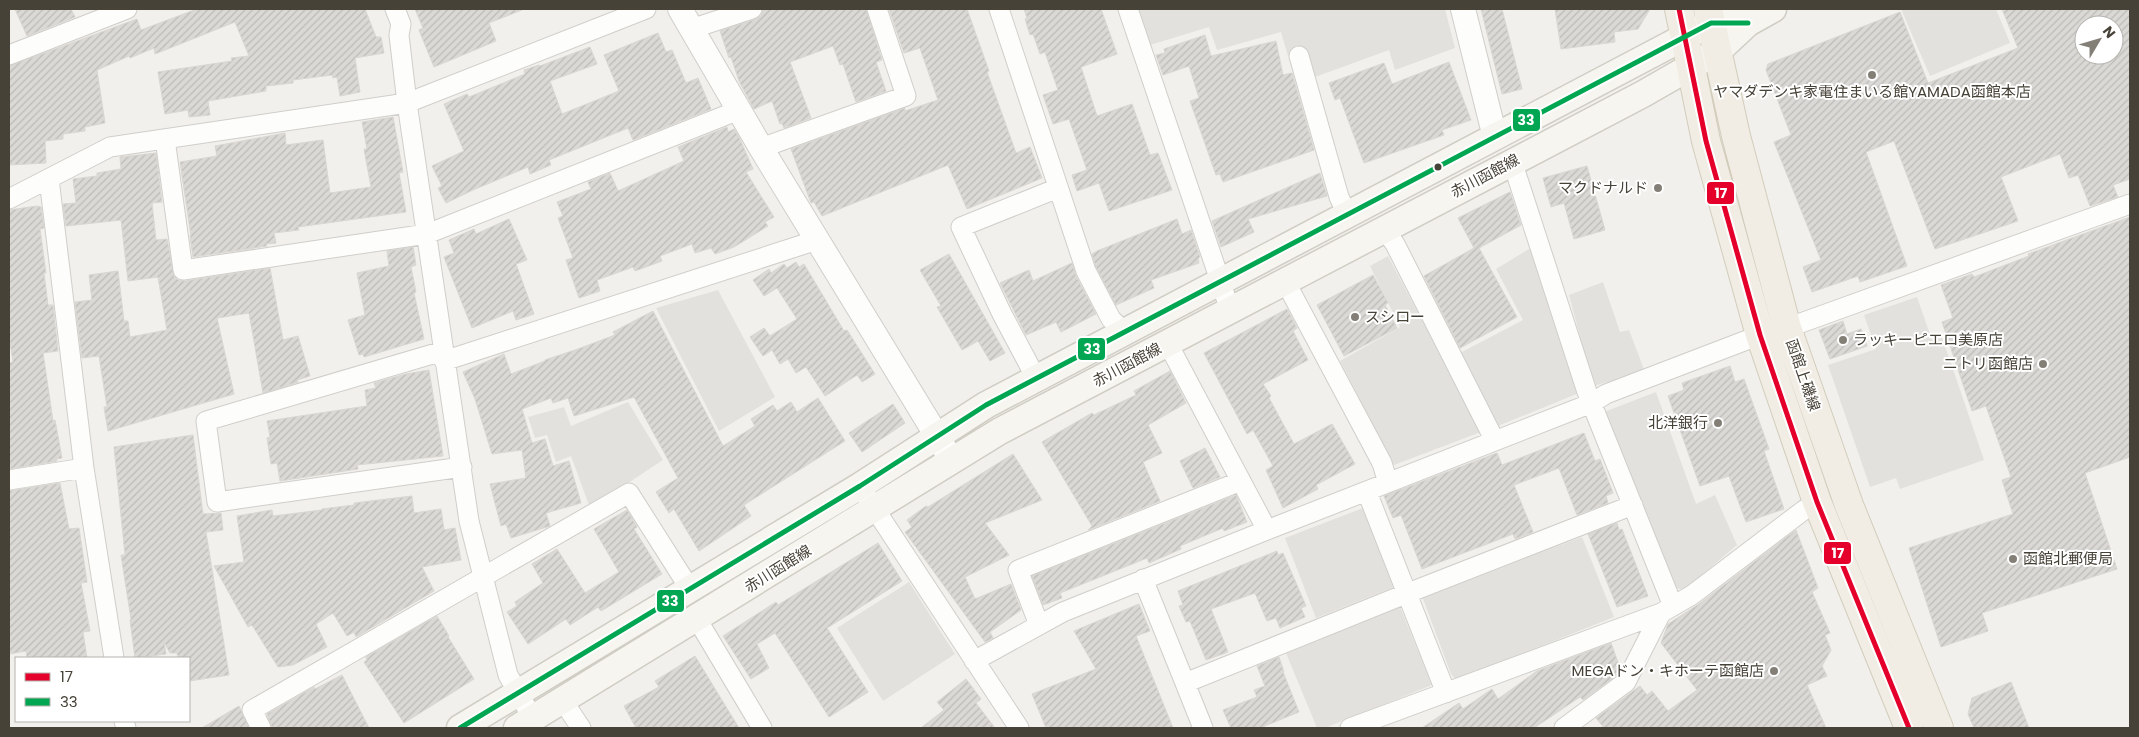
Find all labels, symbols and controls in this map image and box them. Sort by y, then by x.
north arrow [2074,15,2124,65]
text: N [2098,22,2120,42]
marker: ヤマダデンキ家電住まいる館YAMADA函館本店 [1866,69,1878,81]
place label: ヤマダデンキ家電住まいる館YAMADA函館本店 [1713,81,2031,102]
line badge: 33 [1512,108,1541,132]
text: 33 [1518,110,1534,130]
street label: 赤川函館線 [1447,149,1523,202]
unlabelled marker [1433,162,1443,172]
place label: マクドナルド [1558,177,1648,198]
line badge: 17 [1706,181,1735,205]
marker: マクドナルド [1652,182,1664,194]
text: 17 [1715,183,1728,203]
place label: スシロー [1365,306,1425,327]
marker: スシロー [1349,311,1361,323]
place label: ラッキーピエロ美原店 [1853,329,2003,350]
marker: ラッキーピエロ美原店 [1837,334,1849,346]
street label: 函館上磯線 [1781,336,1826,414]
line badge: 33 [1077,337,1106,361]
street label: 赤川函館線 [1089,338,1165,391]
text: 33 [1084,339,1100,359]
place label: ニトリ函館店 [1943,353,2033,374]
marker: ニトリ函館店 [2037,358,2049,370]
place label: 北洋銀行 [1648,412,1708,433]
marker: 北洋銀行 [1712,417,1724,429]
street label: 赤川函館線 [740,540,815,597]
line badge: 17 [1823,541,1852,565]
text: 17 [1832,543,1845,563]
place label: 函館北郵便局 [2023,548,2113,569]
marker: 函館北郵便局 [2007,553,2019,565]
line badge: 33 [656,589,685,613]
text: 33 [662,591,678,611]
legend [15,657,190,722]
place label: MEGAドン・キホーテ函館店 [1572,660,1764,681]
marker: MEGAドン・キホーテ函館店 [1768,665,1780,677]
text: 17 [60,666,73,687]
text: 33 [60,691,78,712]

